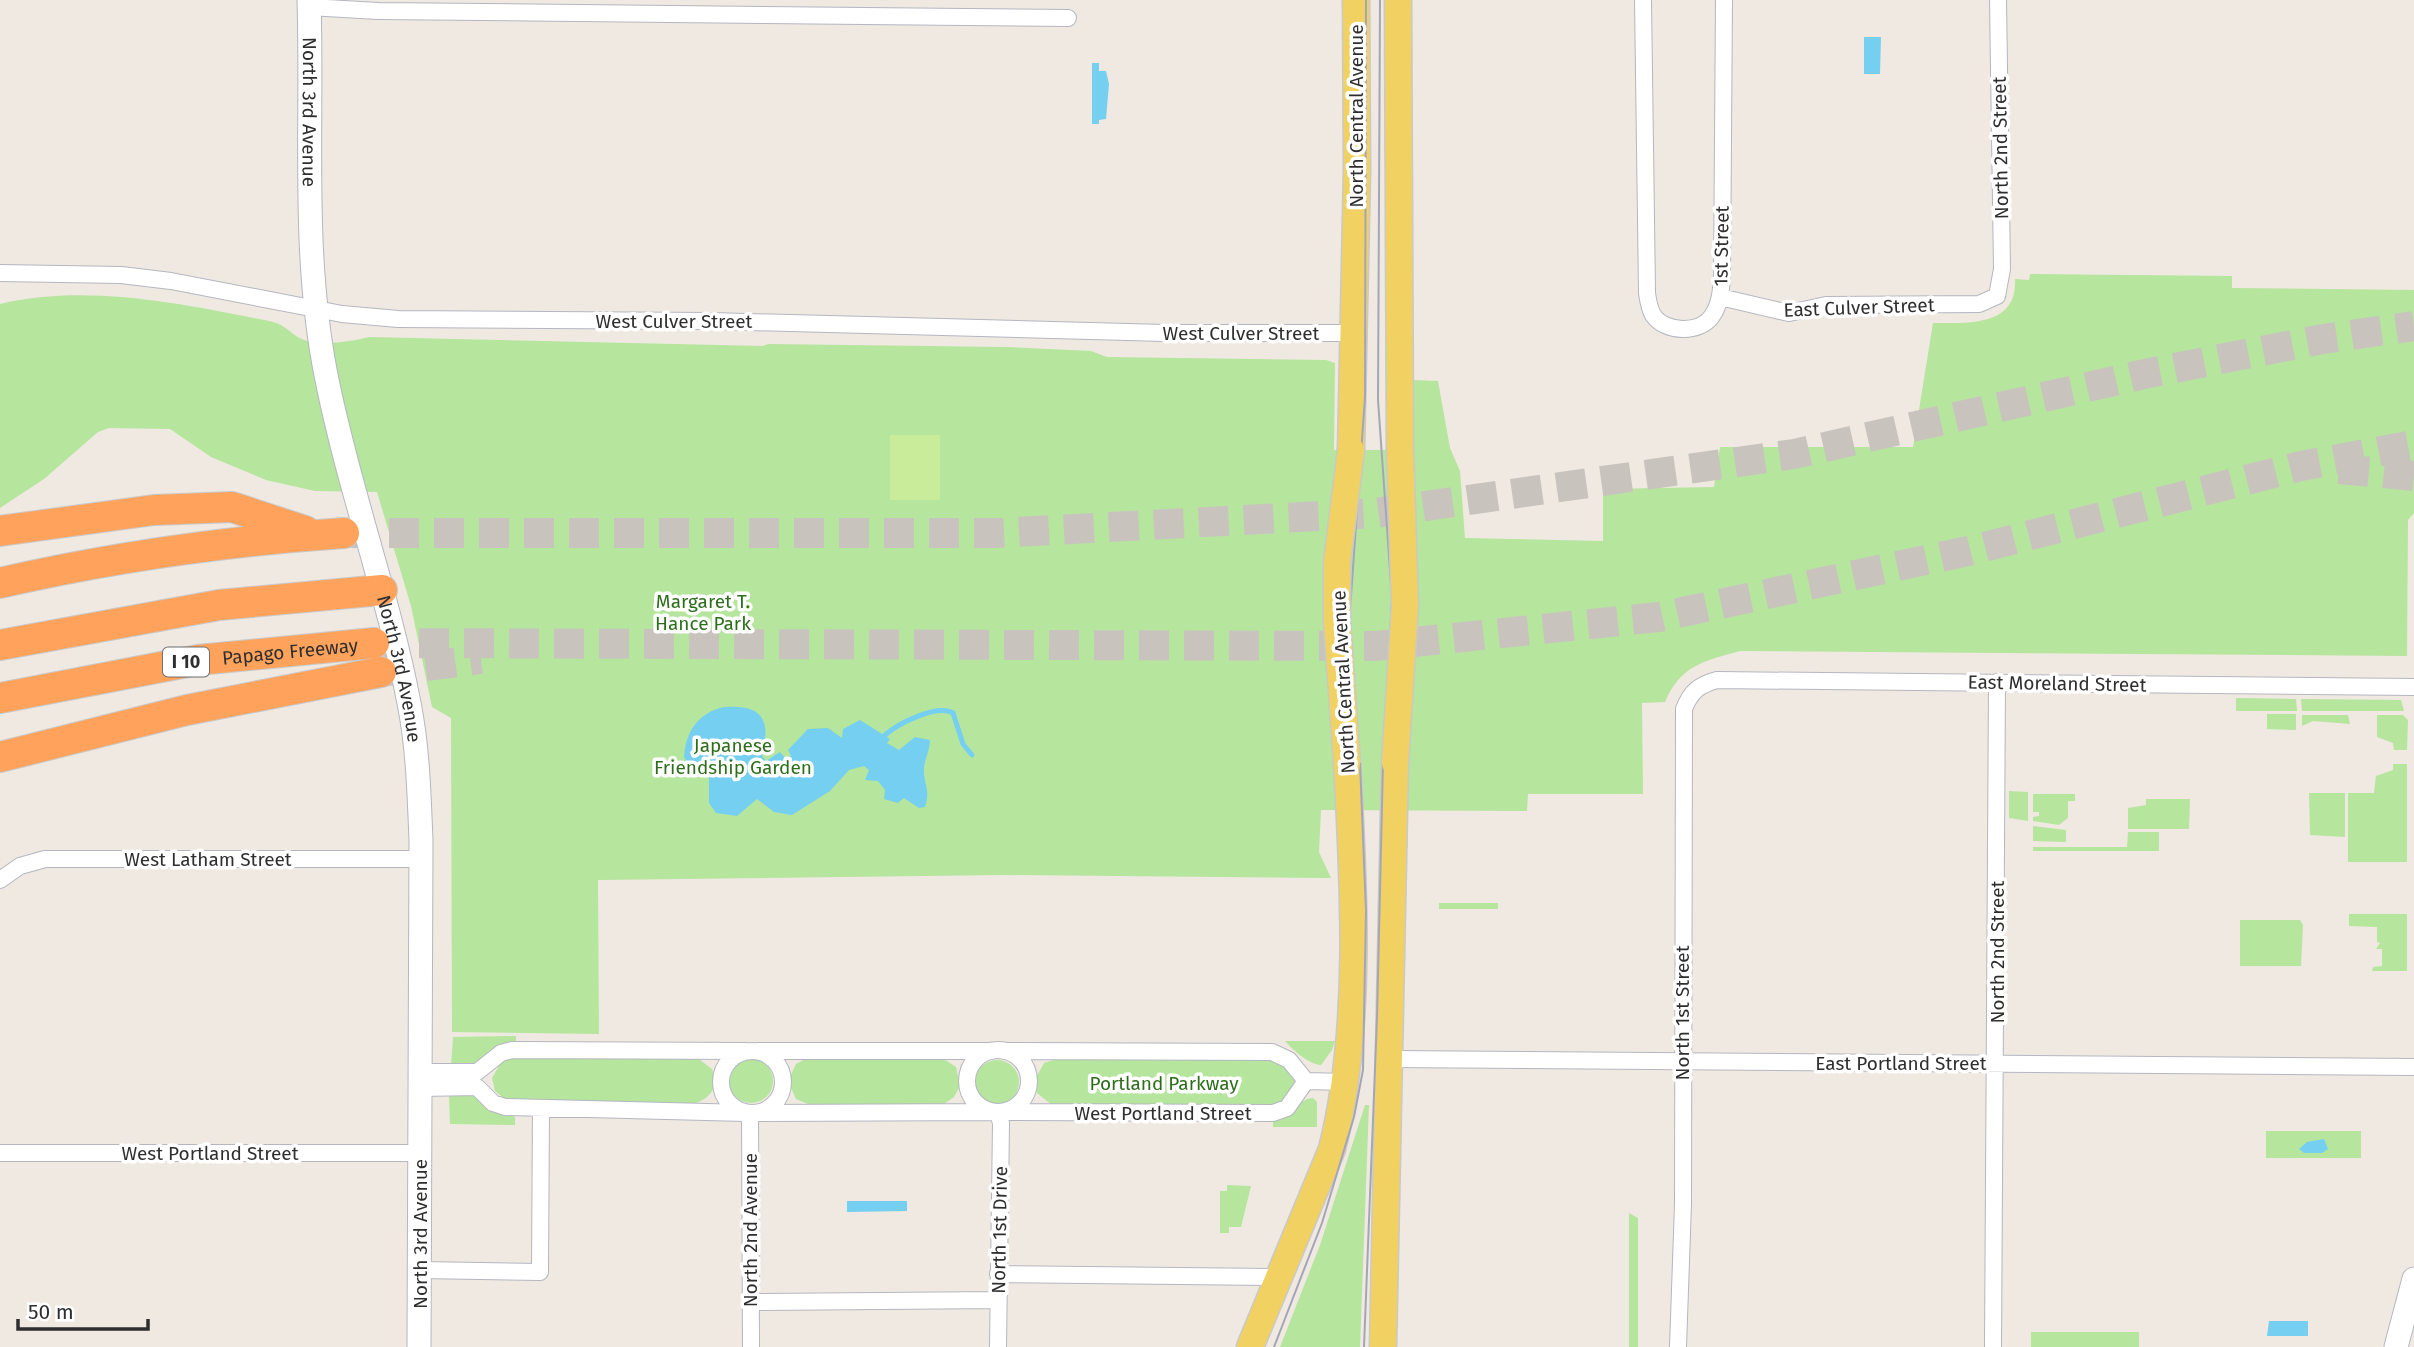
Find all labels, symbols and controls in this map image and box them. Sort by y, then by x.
street label: North Central Avenue [1345,24,1368,208]
street label: North 3rd Avenue [298,37,321,187]
street label: North 2nd Street [1988,76,2013,220]
street label: 1st Street [1709,205,1734,286]
street label: East Culver Street [1783,293,1935,322]
street label: West Culver Street [596,310,753,333]
street label: West Culver Street [1163,322,1320,345]
park label: Margaret T. Hance Park [655,590,751,635]
street label: North Central Avenue [1327,590,1360,774]
street label: North 3rd Avenue [372,593,426,744]
street label: Papago Freeway [221,634,360,670]
road number: I 10 [163,648,209,676]
street label: East Moreland Street [1967,670,2147,697]
park label: Japanese Friendship Garden [654,734,812,779]
street label: West Latham Street [124,848,292,871]
street label: North 2nd Street [1986,880,2009,1023]
street label: North 1st Street [1671,945,1694,1080]
street label: East Portland Street [1815,1052,1987,1075]
park label: Portland Parkway [1089,1072,1239,1095]
street label: West Portland Street [1074,1102,1252,1125]
street label: West Portland Street [121,1142,299,1165]
street label: North 2nd Avenue [739,1153,762,1307]
street label: North 3rd Avenue [409,1159,432,1309]
street label: North 1st Drive [987,1166,1012,1294]
scale bar [18,1288,147,1332]
text: 50 m [28,1299,74,1325]

